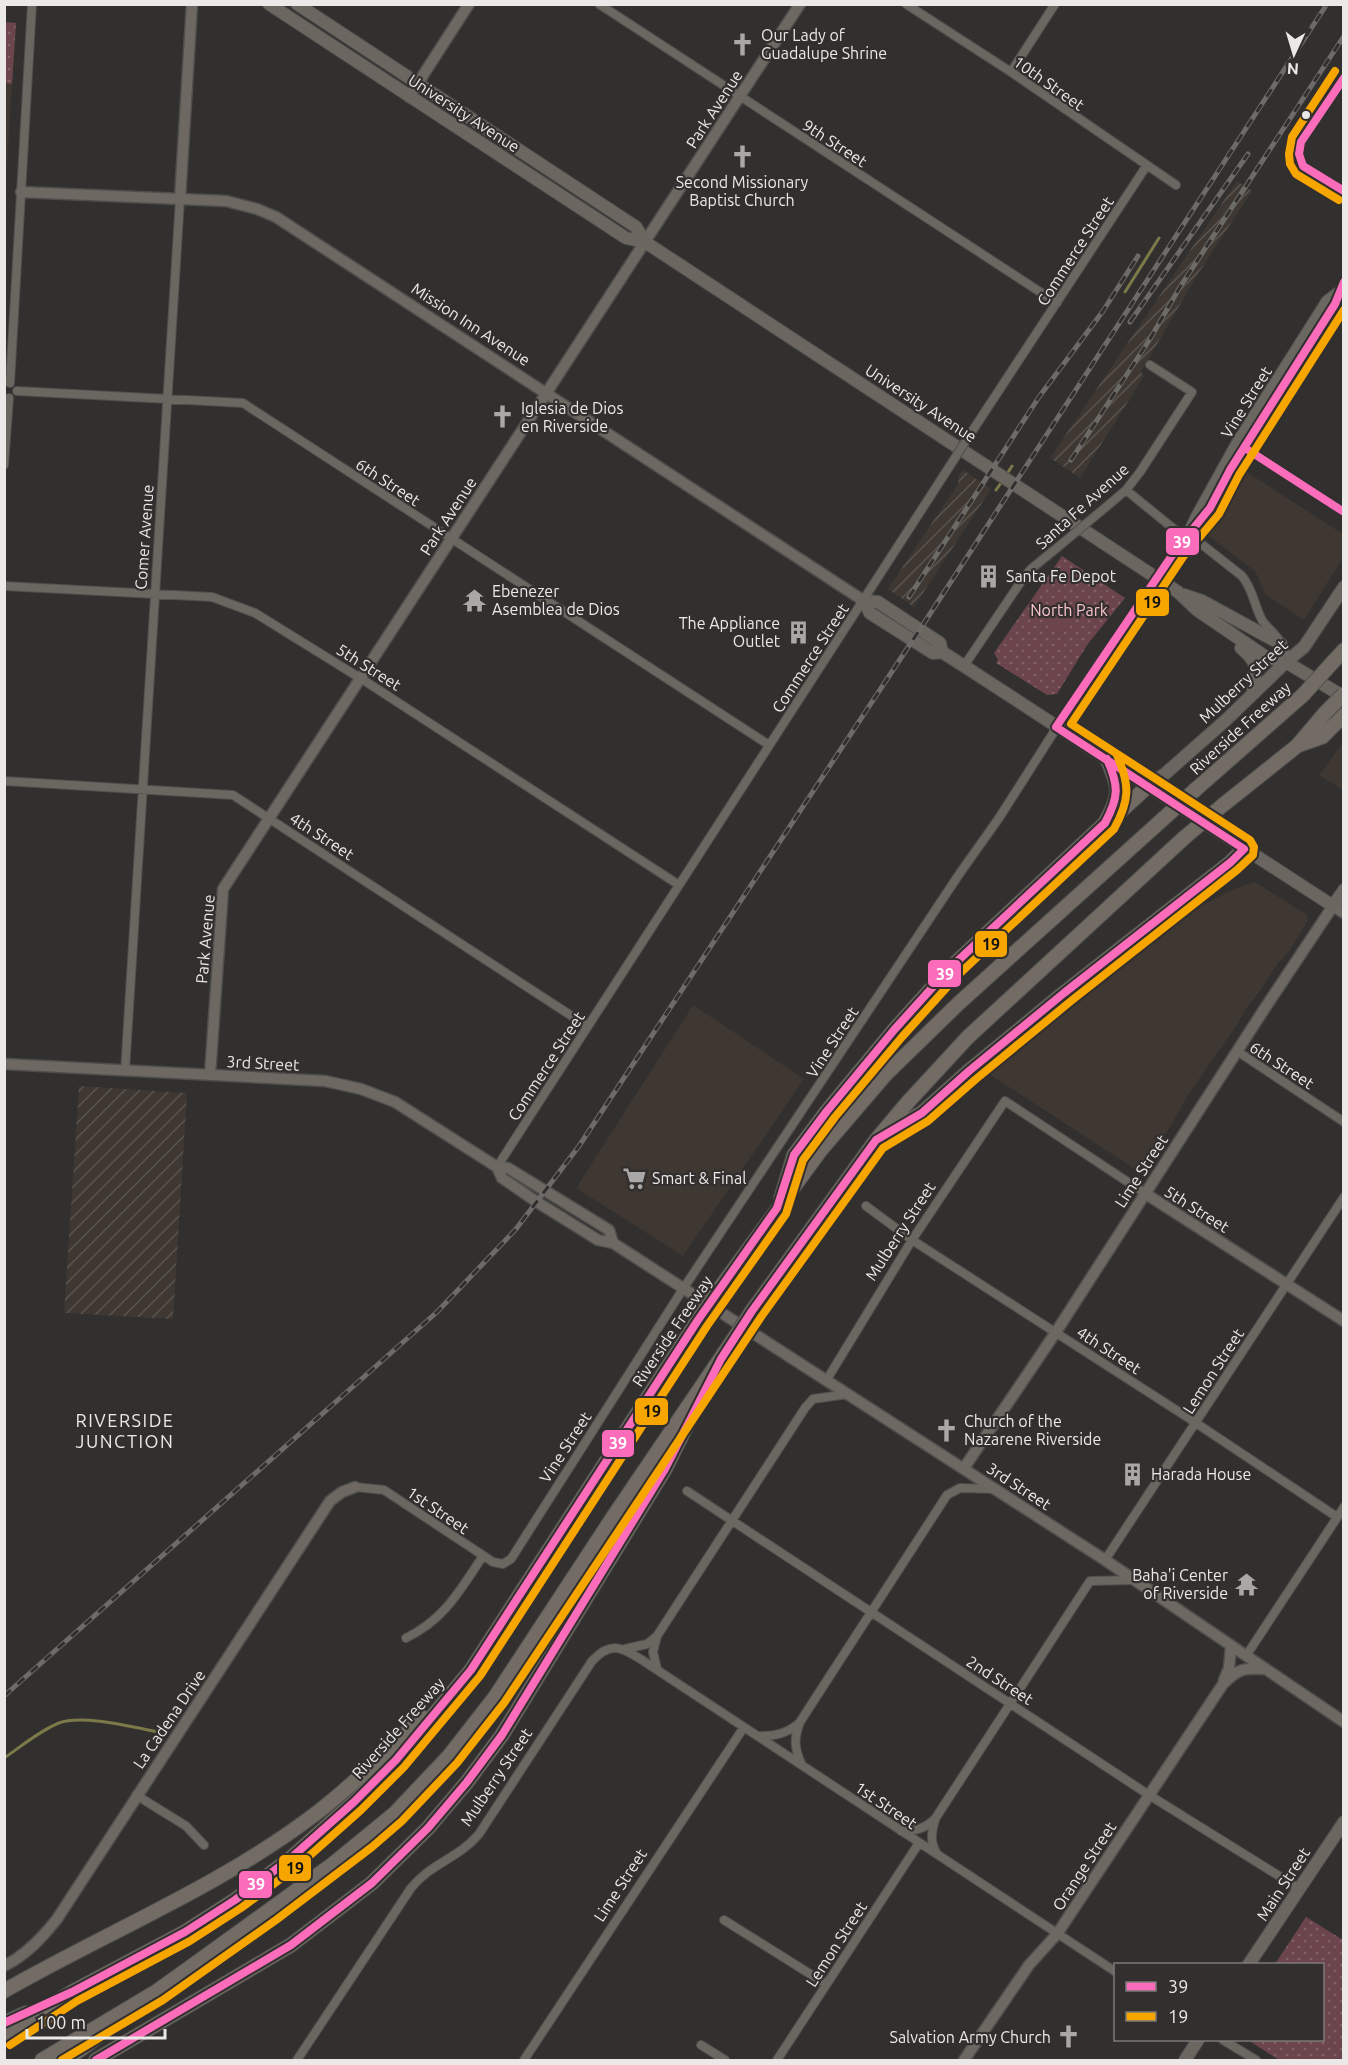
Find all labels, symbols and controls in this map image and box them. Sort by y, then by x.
north arrow [1264,24,1324,84]
place label: Our Lady of Guadalupe Shrine [761,26,887,62]
church icon: Our Lady of Guadalupe Shrine [730,31,756,57]
street label: 10th Street [1010,52,1088,114]
text: N [1286,60,1300,78]
street label: Park Avenue [682,67,746,151]
street label: University Avenue [405,70,523,156]
unlabelled marker [1300,109,1312,121]
street label: 9th Street [800,116,871,171]
church icon: Second Missionary Baptist Church [729,144,755,170]
place label: Second Missionary Baptist Church [676,173,809,209]
street label: Commerce Street [1033,193,1117,309]
street label: Mission Inn Avenue [408,279,534,369]
street label: University Avenue [862,360,980,446]
street label: Vine Street [1217,362,1275,441]
place label: Iglesia de Dios en Riverside [521,399,623,435]
church icon: Iglesia de Dios en Riverside [490,404,516,430]
street label: 6th Street [353,455,424,510]
street label: Santa Fe Avenue [1032,460,1132,552]
street label: Park Avenue [416,474,480,558]
street label: Comer Avenue [131,484,157,590]
line badge: 39 [1165,527,1200,556]
text: 39 [1173,533,1191,551]
building icon: Santa Fe Depot [975,563,1001,589]
place label: Santa Fe Depot [1006,567,1117,585]
place label: Ebenezer Asemblea de Dios [492,582,620,618]
temple icon: Ebenezer Asemblea de Dios [461,587,487,613]
line badge: 19 [1135,588,1170,617]
text: 19 [1143,593,1161,611]
street label: Commerce Street [768,600,852,716]
park label: North Park [1030,601,1108,619]
place label: The Appliance Outlet [679,614,781,650]
building icon: The Appliance Outlet [785,619,811,645]
street label: Mulberry Street [1195,635,1291,726]
street label: 5th Street [333,640,405,694]
street label: Riverside Freeway [1186,678,1294,778]
street label: 4th Street [287,809,358,864]
street label: Park Avenue [192,894,218,984]
line badge: 19 [974,930,1008,958]
text: 19 [982,935,1000,953]
line badge: 39 [927,959,962,988]
text: 39 [936,965,954,983]
street label: Vine Street [802,1003,862,1081]
street label: Commerce Street [504,1008,588,1124]
street label: 6th Street [1247,1038,1318,1093]
street label: 3rd Street [226,1052,301,1074]
street label: Lime Street [1111,1131,1172,1211]
supermarket icon: Smart & Final [621,1165,647,1191]
place label: Smart & Final [652,1169,746,1187]
street label: Mulberry Street [861,1178,939,1284]
street label: 5th Street [1161,1182,1233,1236]
street label: Riverside Freeway [628,1272,716,1390]
street label: 4th Street [1074,1323,1145,1378]
street label: Lemon Street [1179,1325,1248,1417]
line badge: 19 [634,1397,669,1426]
text: 19 [643,1402,661,1420]
street label: Vine Street [535,1408,595,1486]
district label: RIVERSIDE JUNCTION [76,1410,174,1451]
place label: Church of the Nazarene Riverside [964,1412,1101,1448]
church icon: Church of the Nazarene Riverside [933,1417,959,1443]
line badge: 39 [601,1429,635,1458]
text: 39 [609,1434,627,1452]
street label: 3rd Street [984,1459,1055,1514]
building icon: Harada House [1120,1461,1146,1487]
place label: Harada House [1151,1465,1251,1483]
street label: 1st Street [404,1483,473,1538]
place label: Baha'i Center of Riverside [1132,1566,1228,1602]
temple icon: Baha'i Center of Riverside [1233,1571,1259,1597]
street label: 2nd Street [963,1652,1037,1709]
street label: La Cadena Drive [129,1666,209,1772]
street label: Riverside Freeway [348,1674,448,1782]
street label: Mulberry Street [457,1724,536,1829]
street label: 1st Street [852,1778,921,1833]
street label: Orange Street [1049,1818,1120,1914]
street label: Main Street [1253,1843,1314,1924]
street label: Lime Street [590,1845,651,1925]
line badge: 19 [278,1854,312,1882]
text: 19 [286,1859,304,1877]
line badge: 39 [238,1870,273,1899]
text: 39 [247,1875,265,1893]
street label: Lemon Street [802,1898,871,1990]
legend [1114,1963,1324,2041]
text: 39 [1168,1976,1188,1996]
scale bar [27,2002,165,2040]
text: 19 [1168,2006,1188,2026]
text: 100 m [36,2012,86,2032]
church icon: Salvation Army Church [1056,2024,1082,2050]
place label: Salvation Army Church [889,2028,1051,2046]

